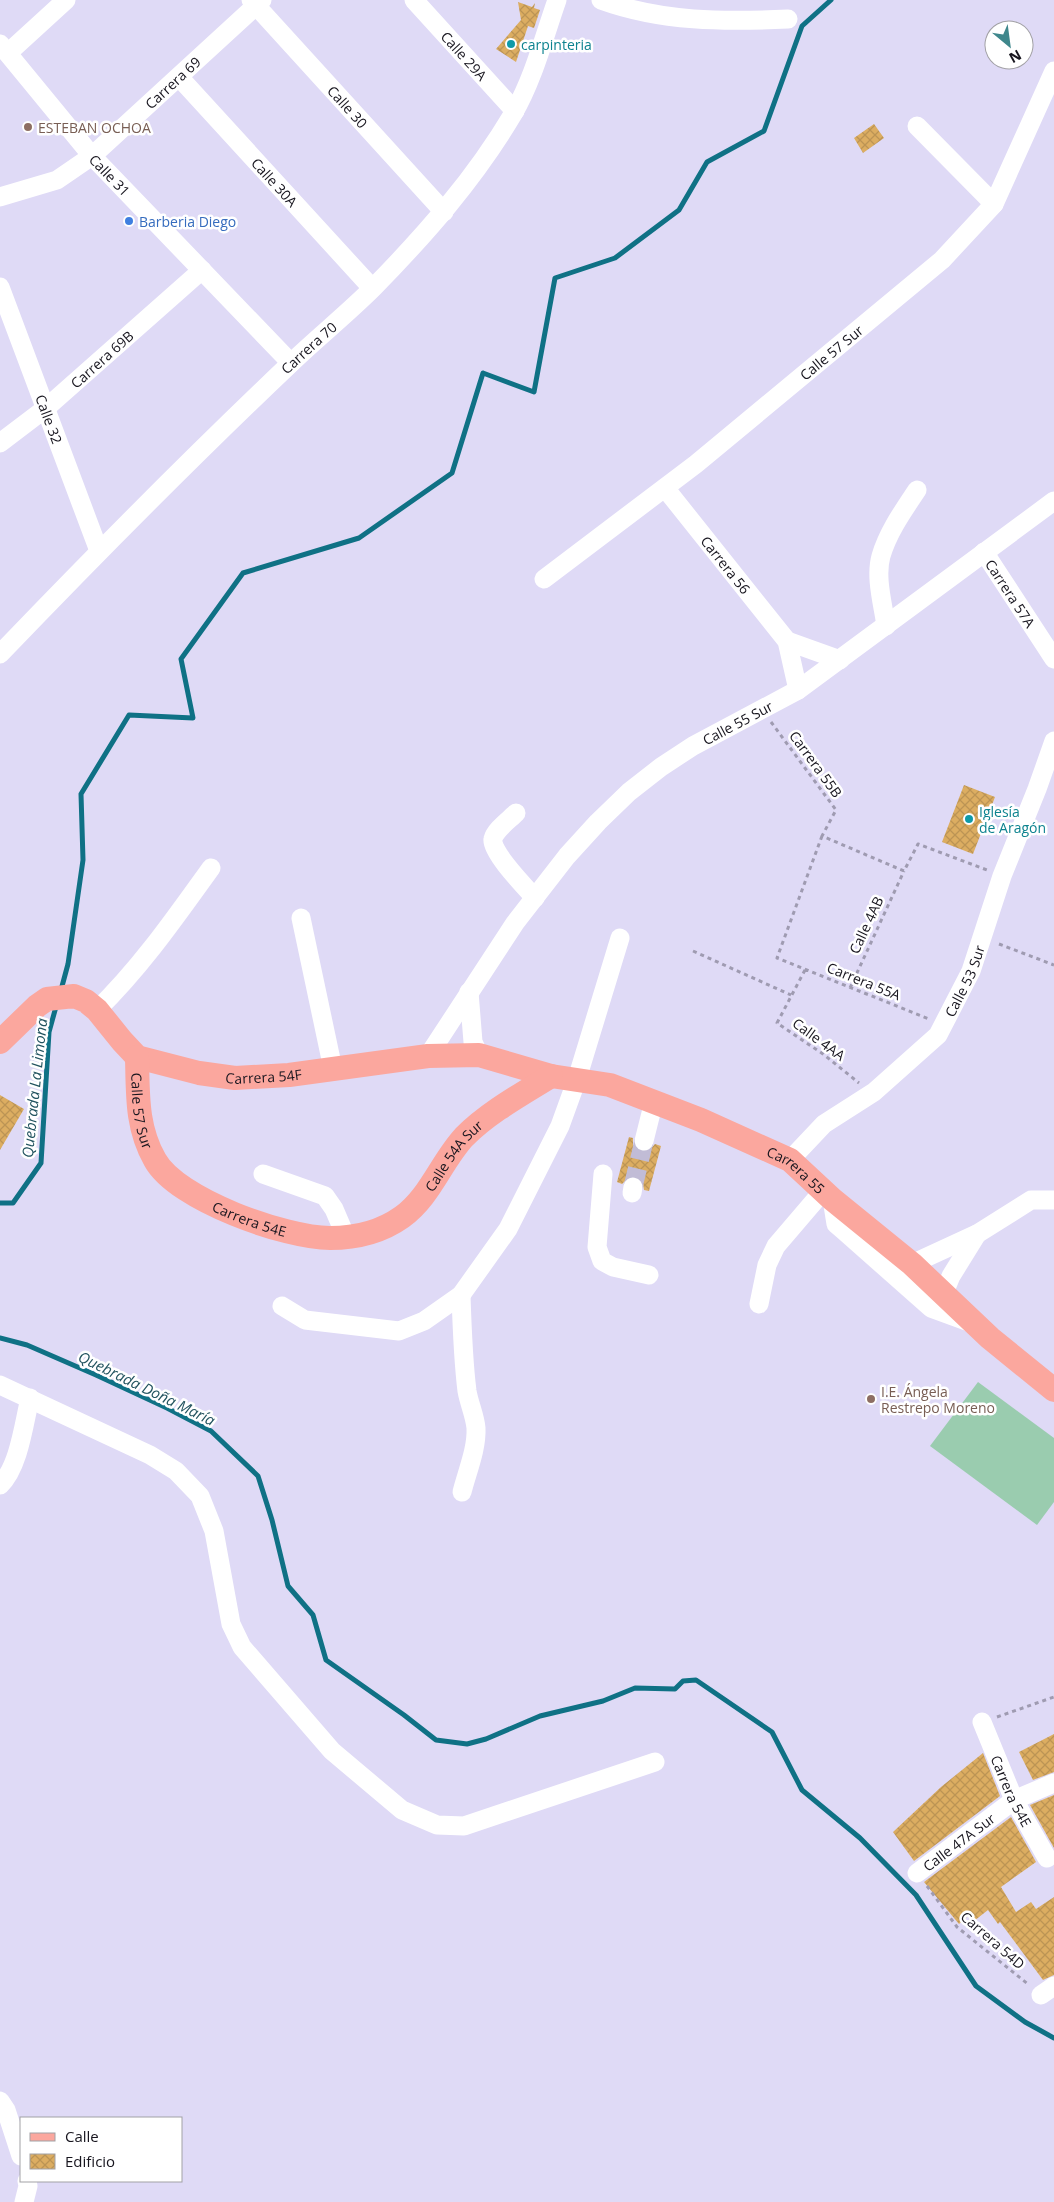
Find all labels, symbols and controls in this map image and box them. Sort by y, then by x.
north arrow [984,20,1034,70]
street label: Calle 29A [437,27,492,84]
place label: carpinteria [521,35,592,54]
marker: carpinteria [505,38,517,50]
text: N [1006,46,1025,68]
street label: Carrera 69 [140,52,204,113]
street label: Calle 30 [324,81,372,132]
place label: ESTEBAN OCHOA [38,118,151,137]
marker: ESTEBAN OCHOA [22,121,34,133]
street label: Calle 31 [85,150,135,200]
street label: Calle 30A [248,153,302,210]
place label: Barberia Diego [139,212,236,231]
marker: Barberia Diego [123,215,135,227]
street label: Carrera 70 [276,317,340,378]
street label: Calle 57 Sur [795,320,867,384]
street label: Carrera 69B [66,326,137,392]
street label: Calle 32 [32,392,67,446]
street label: Carrera 56 [697,532,755,598]
street label: Carrera 57A [982,555,1040,631]
street label: Calle 55 Sur [699,696,776,749]
street label: Carrera 55B [785,727,847,801]
place label: Iglesía de Aragón [979,802,1046,837]
marker: Iglesía de Aragón [963,813,975,825]
street label: Calle 4AB [844,893,888,957]
street label: Calle 53 Sur [940,942,988,1020]
street label: Carrera 55A [824,958,904,1004]
street label: Calle 4AA [789,1013,849,1065]
water label: Quebrada La Limona [17,1017,51,1159]
street label: Carrera 54F [224,1064,303,1088]
street label: Calle 57 Sur [128,1072,158,1152]
street label: Calle 54A Sur [420,1115,486,1195]
street label: Carrera 55 [764,1141,830,1198]
street label: Carrera 54E [209,1196,288,1240]
water label: Quebrada Doña María [75,1346,219,1430]
place label: I.E. Ángela Restrepo Moreno [881,1382,995,1417]
marker: I.E. Ángela Restrepo Moreno [865,1393,877,1405]
street label: Carrera 54E [987,1752,1037,1830]
street label: Calle 47A Sur [919,1808,999,1875]
street label: Carrera 54D [957,1907,1029,1973]
legend [20,2117,182,2182]
text: Calle [65,2126,99,2146]
text: Edificio [65,2151,115,2171]

